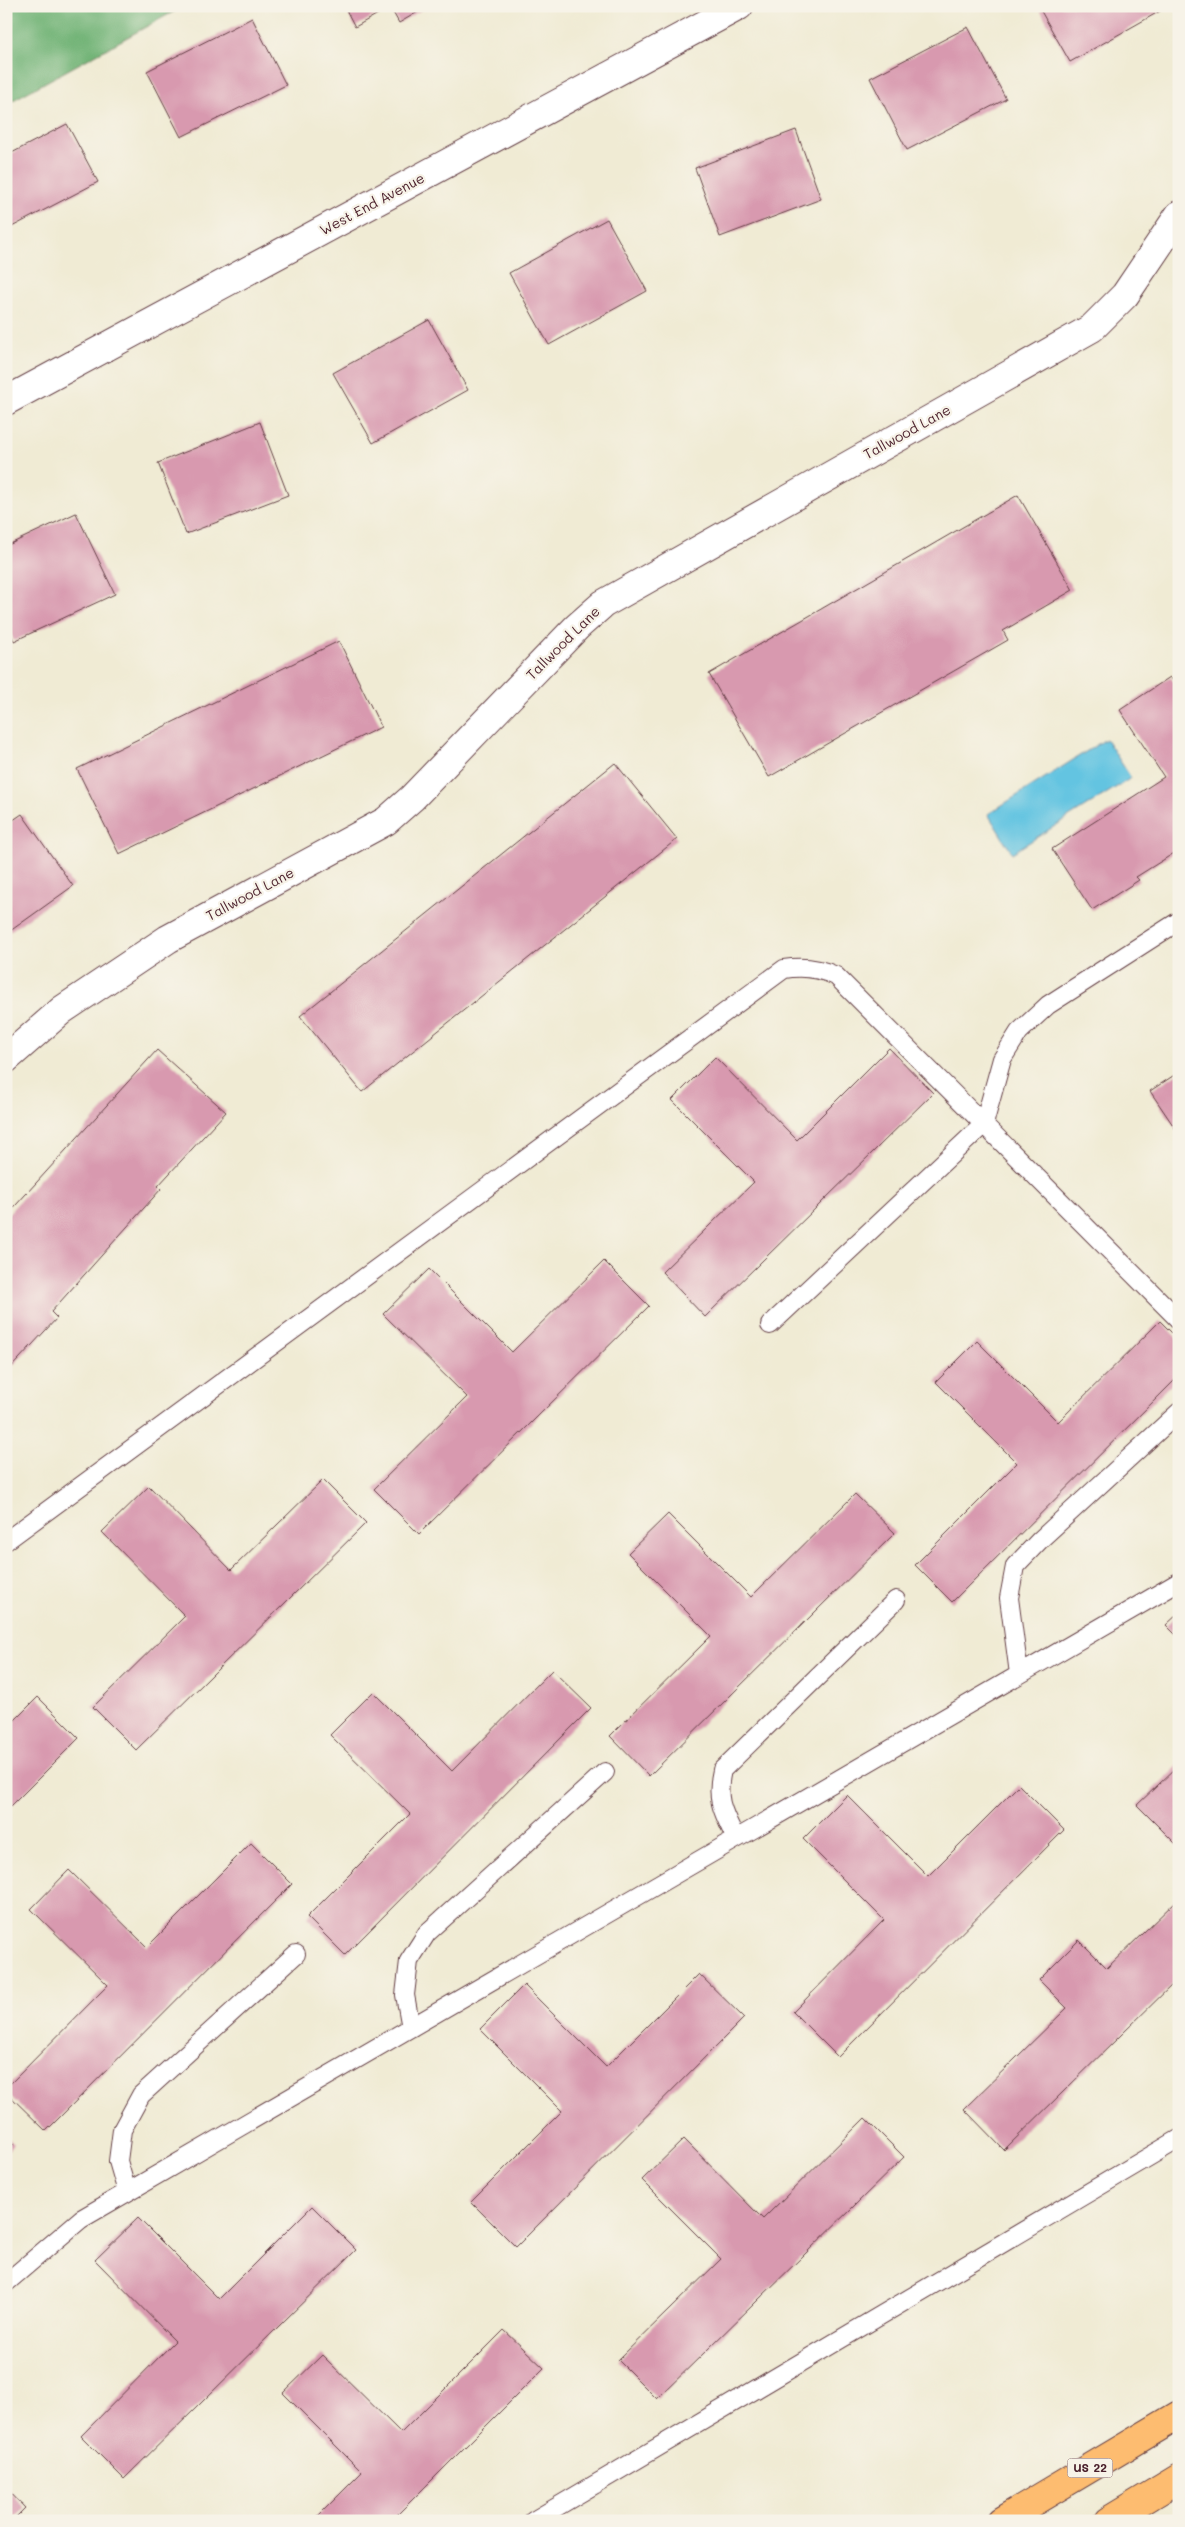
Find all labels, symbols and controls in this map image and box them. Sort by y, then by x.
street label: West End Avenue [316,168,427,239]
street label: Tallwood Lane [860,400,954,463]
street label: Tallwood Lane [522,602,604,684]
street label: Tallwood Lane [203,862,297,925]
road number: US 22 [1068,2458,1112,2478]

